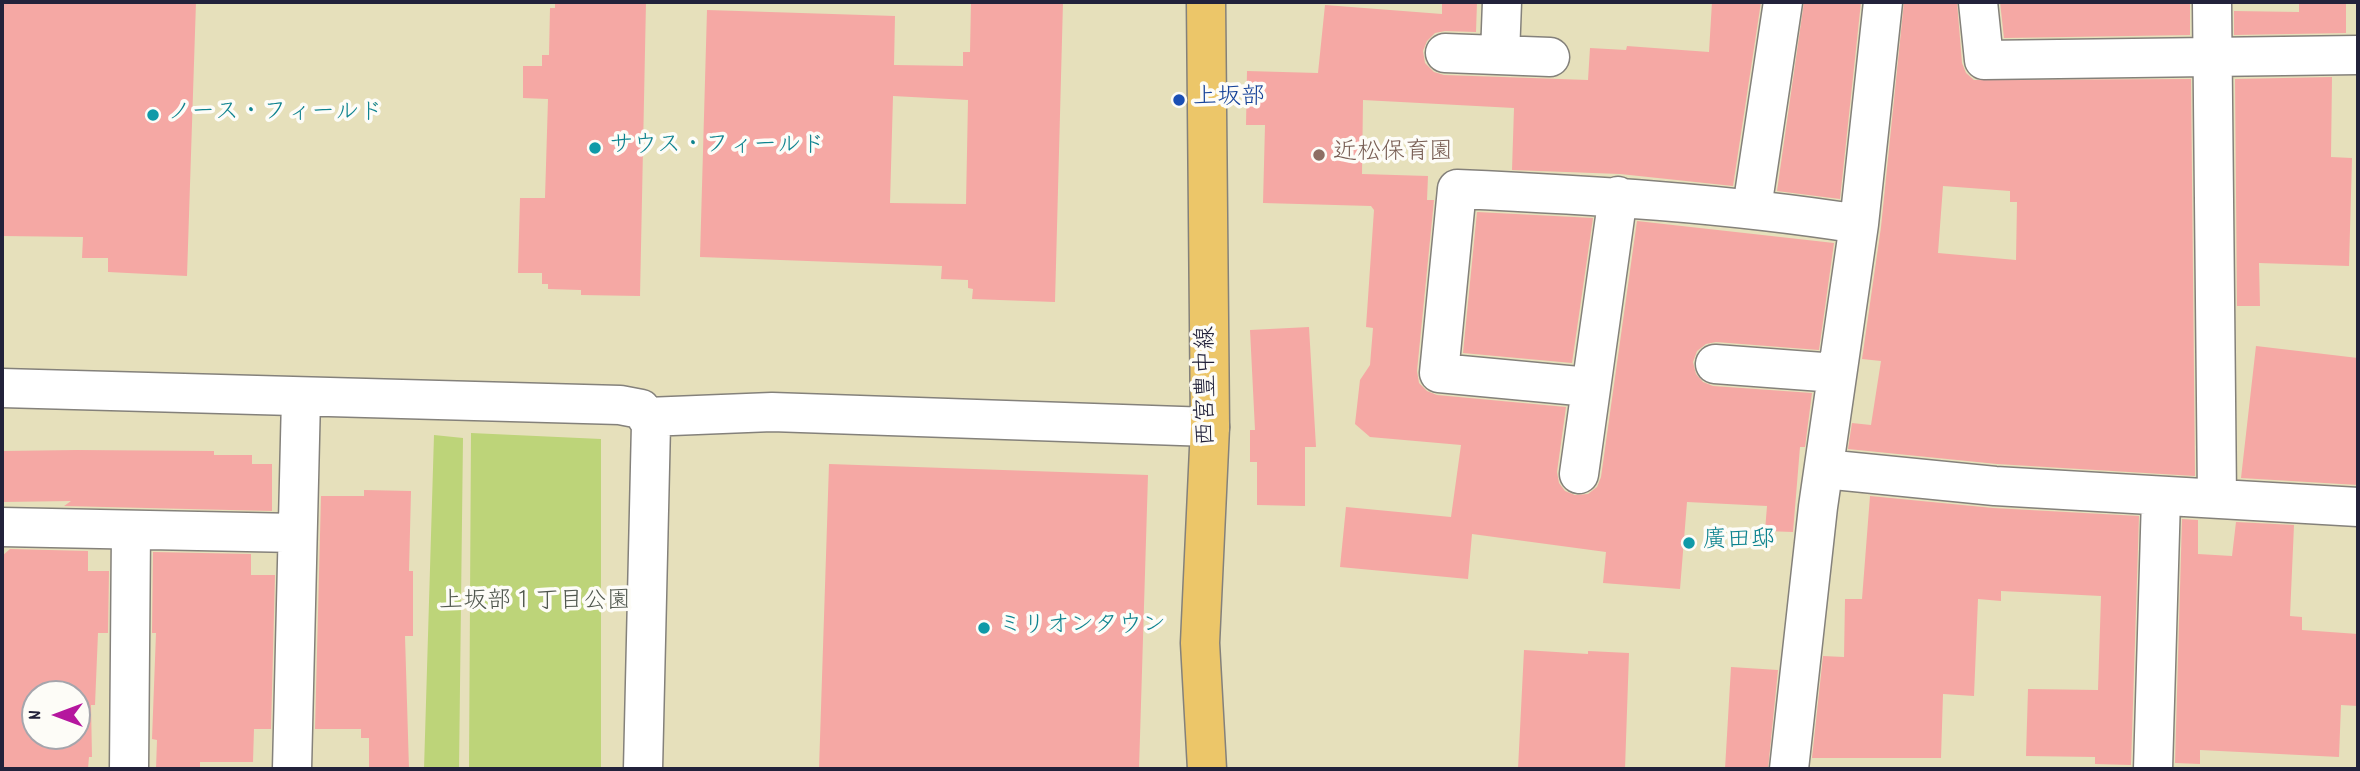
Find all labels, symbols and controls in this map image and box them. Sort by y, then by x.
place label: 上坂部 [1193,86,1265,114]
marker: 上坂部 [1171,92,1187,108]
place label: ノース・フィールド [167,101,383,129]
marker: ノース・フィールド [145,107,161,123]
place label: サウス・フィールド [609,134,825,162]
marker: サウス・フィールド [587,140,603,156]
place label: 近松保育園 [1333,141,1453,169]
marker: 近松保育園 [1311,147,1327,163]
street label: 西宮豊中線 [1195,326,1223,446]
place label: 廣田邸 [1703,529,1775,557]
marker: 廣田邸 [1681,535,1697,551]
park label: 上坂部１丁目公園 [439,590,631,618]
place label: ミリオンタウン [998,614,1166,642]
marker: ミリオンタウン [976,620,992,636]
north arrow [21,680,91,750]
text: N [23,710,50,720]

